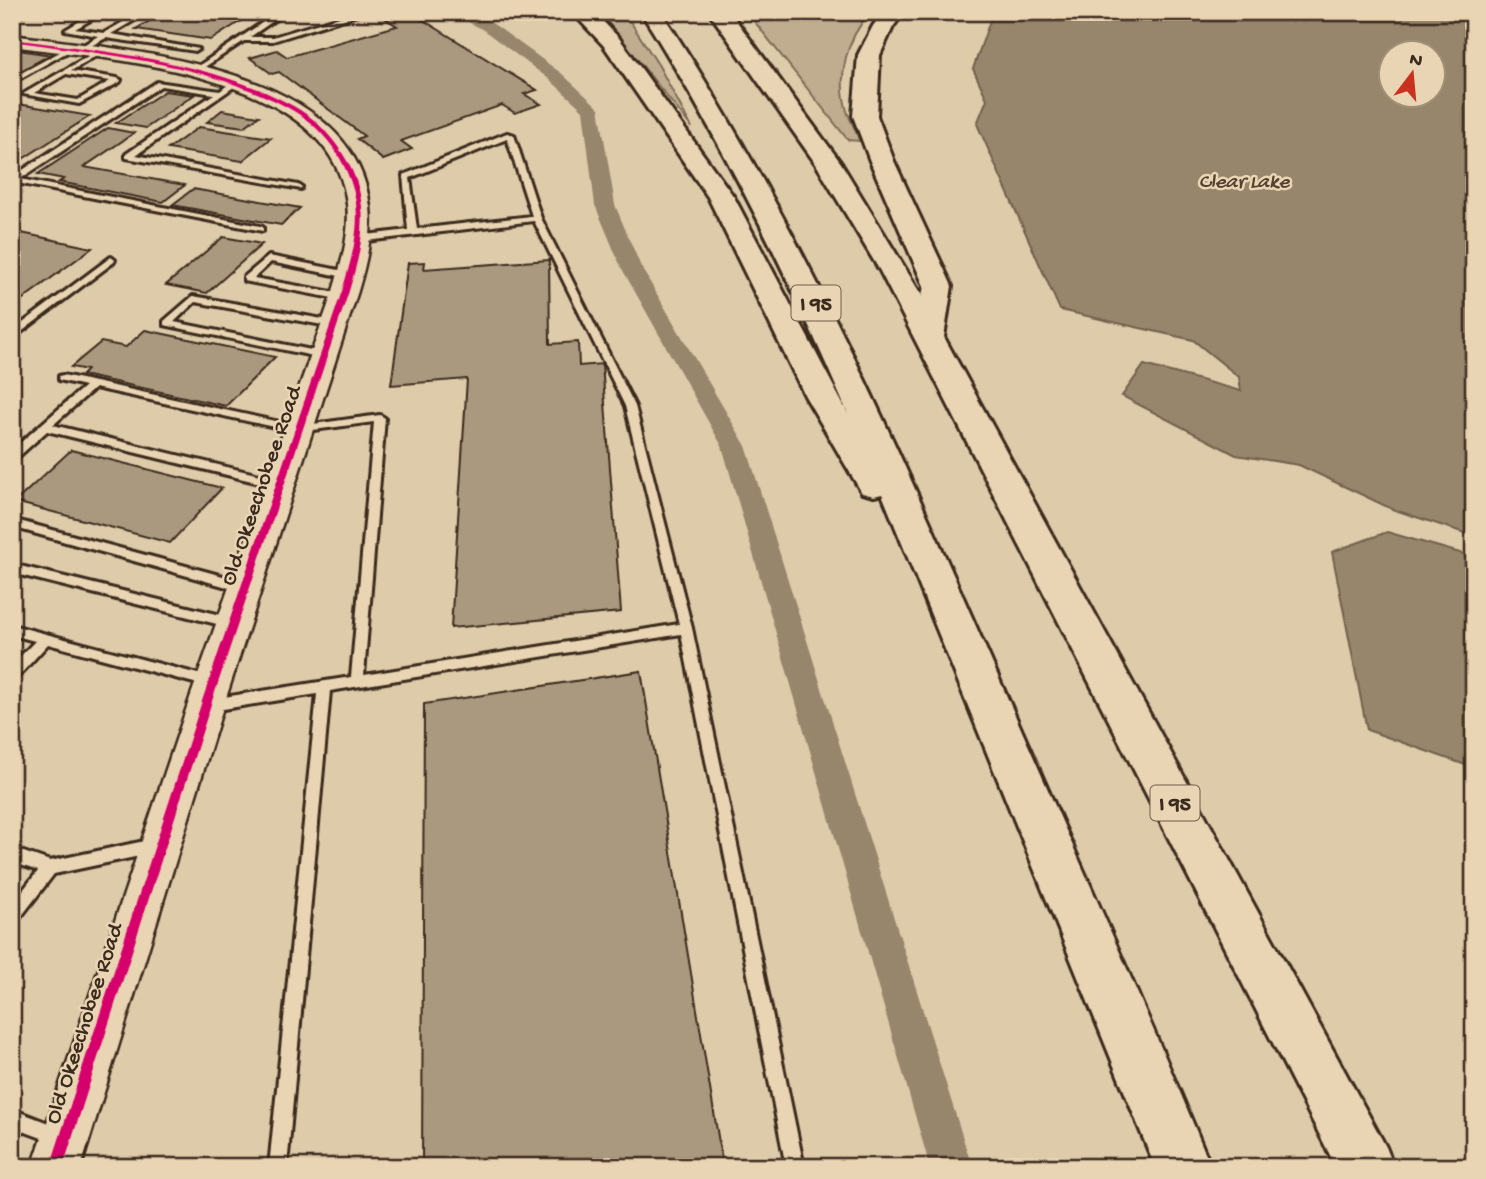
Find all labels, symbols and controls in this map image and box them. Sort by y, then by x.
north arrow [1378,38,1448,108]
text: N [1407,48,1425,74]
water label: Clear Lake [1199,171,1290,196]
road number: I 95 [792,286,840,320]
street label: Old Okeechobee Road [215,381,310,590]
road number: I 95 [1150,786,1200,820]
street label: Old Okeechobee Road [40,919,131,1128]

